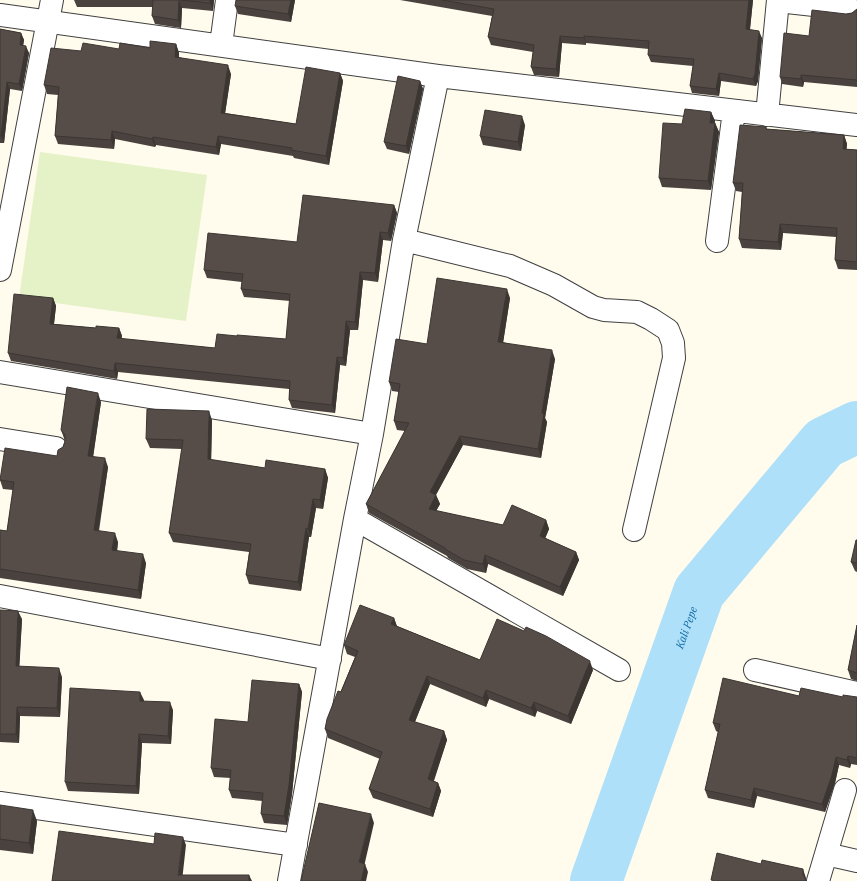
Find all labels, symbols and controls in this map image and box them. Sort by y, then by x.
water label: Kali Pepe [672,605,700,651]

